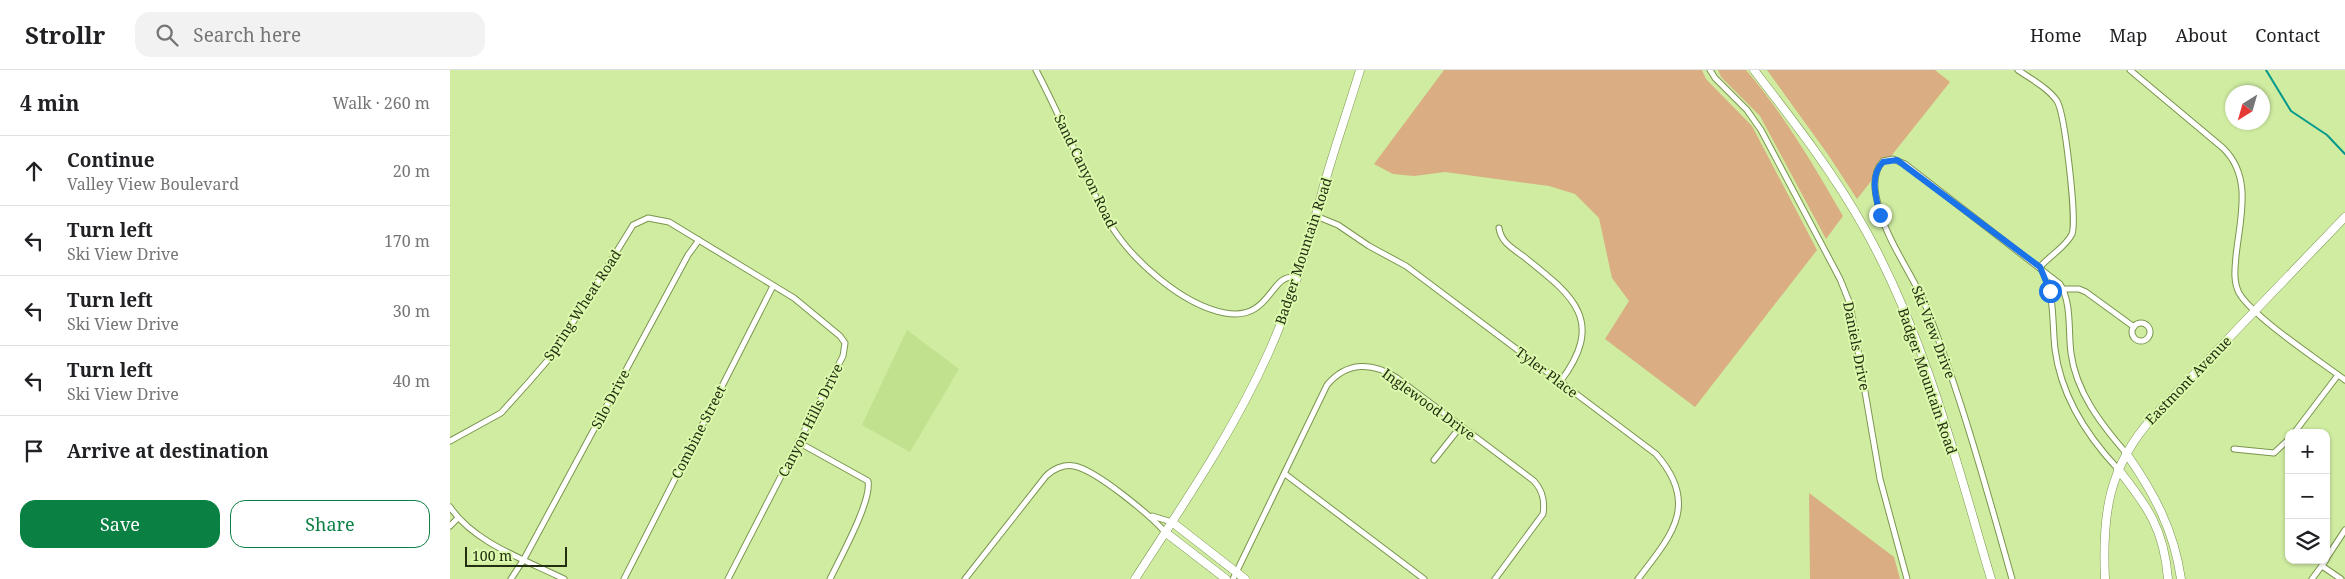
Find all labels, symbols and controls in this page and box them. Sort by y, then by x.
search box [135,12,485,57]
text: Strollr [25,18,105,51]
icon: search [153,21,181,49]
text: Search here [193,22,301,48]
text: Home [2030,23,2081,47]
text: Map [2109,23,2147,47]
text: About [2175,23,2227,47]
text: Contact [2255,23,2320,47]
north arrow [2225,85,2270,130]
text: 4 min [20,89,79,117]
text: Walk · 260 m [333,92,430,114]
street label: Sand Canyon Road [1050,111,1122,231]
text: Continue [67,147,155,173]
icon: ahead [20,157,48,185]
text: 20 m [393,160,430,182]
text: Valley View Boulevard [67,173,239,195]
street label: Badger Mountain Road [1270,175,1336,327]
route end [1869,204,1892,227]
text: Turn left [67,217,153,243]
icon: left [20,227,48,255]
text: 170 m [384,230,430,252]
text: Ski View Drive [67,243,179,265]
street label: Spring Wheat Road [539,246,625,364]
route start [2039,280,2062,303]
street label: Ski View Drive [1908,283,1960,381]
text: Turn left [67,287,153,313]
icon: left [20,297,48,325]
text: 30 m [393,300,430,322]
street label: Daniels Drive [1839,300,1875,392]
street label: Badger Mountain Road [1894,305,1962,457]
text: Ski View Drive [67,313,179,335]
street label: Eastmont Avenue [2141,331,2235,429]
street label: Tyler Place [1512,342,1582,402]
text: Turn left [67,357,153,383]
street label: Canyon Hills Drive [773,360,847,480]
street label: Inglewood Drive [1379,364,1479,444]
street label: Silo Drive [586,366,634,432]
icon: left [20,367,48,395]
text: 40 m [393,370,430,392]
street label: Combine Street [666,382,730,482]
text: Ski View Drive [67,383,179,405]
map controls [2285,429,2330,564]
button: + [2285,429,2330,474]
icon: arrive [20,437,48,465]
text: Arrive at destination [67,438,269,464]
button: − [2285,474,2330,519]
button: Save [20,500,220,548]
button: Share [230,500,430,548]
button: layers [2285,519,2330,564]
scale bar [465,544,568,567]
text: 100 m [472,546,512,565]

